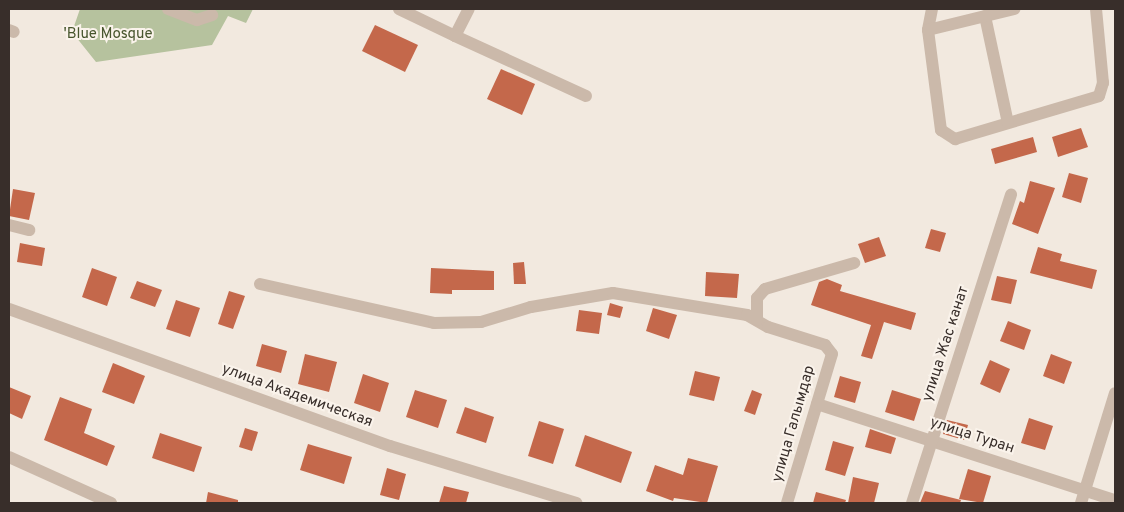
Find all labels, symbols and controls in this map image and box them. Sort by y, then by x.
park label: 'Blue Mosque [63,26,153,44]
street label: улица Жас канат [919,284,973,404]
street label: улица Академическая [219,360,375,432]
street label: улица Галымдар [769,364,819,484]
street label: улица Туран [927,414,1017,458]

